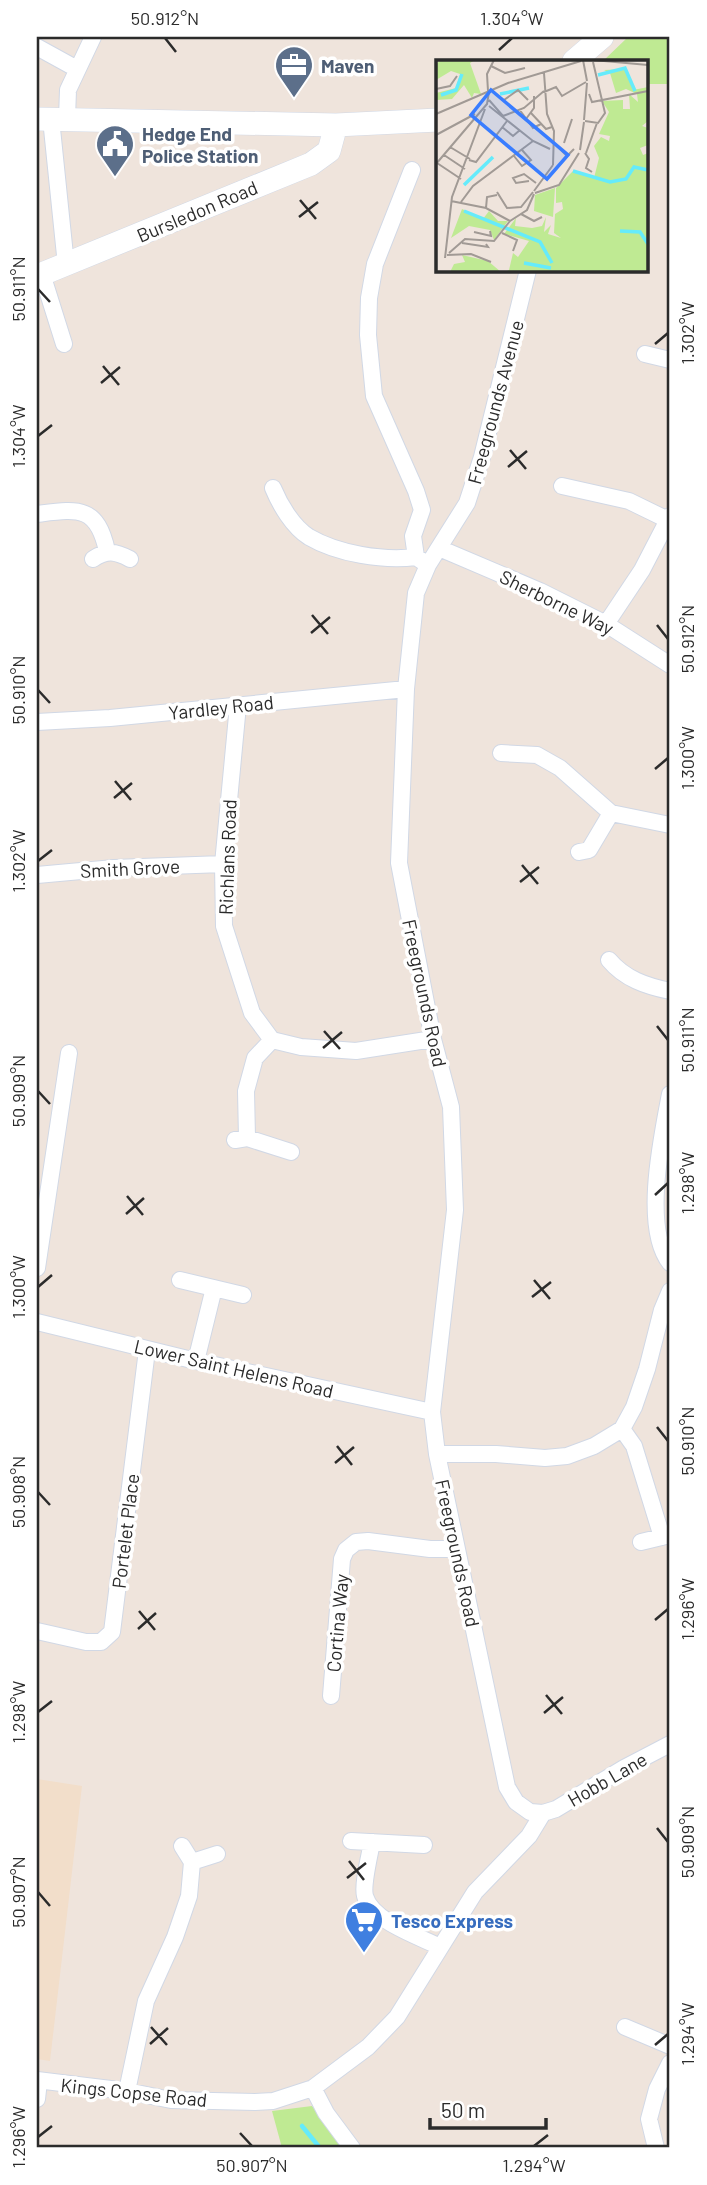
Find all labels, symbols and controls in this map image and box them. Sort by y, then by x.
text: 50.912°N [131,7,199,29]
text: 1.304°W [480,7,544,29]
office icon: Maven [273,44,315,99]
place label: Maven [321,54,374,77]
inset map [436,60,648,271]
place label: Hedge End Police Station [142,122,259,167]
public building icon: Hedge End Police Station [94,123,136,178]
street label: Bursledon Road [133,175,261,247]
text: 50.911°N [7,256,29,322]
text: 1.302°W [676,301,698,365]
street label: Freegrounds Avenue [462,317,528,487]
text: 1.304°W [7,404,29,468]
street label: Sherborne Way [496,565,618,640]
text: 50.912°N [676,605,698,673]
text: 50.910°N [7,656,29,724]
street label: Yardley Road [167,690,275,724]
text: 1.300°W [676,726,698,790]
street label: Richlans Road [213,799,241,915]
text: 1.302°W [7,829,29,893]
street label: Smith Grove [80,854,180,882]
street label: Freegrounds Road [398,917,452,1069]
text: 50.911°N [676,1007,698,1073]
text: 50.909°N [7,1055,29,1127]
text: 1.298°W [676,1152,698,1214]
text: 1.300°W [7,1255,29,1319]
street label: Lower Saint Helens Road [132,1334,336,1402]
text: 50.910°N [676,1407,698,1475]
text: 50.908°N [7,1456,29,1528]
street label: Portelet Place [107,1472,143,1590]
street label: Freegrounds Road [431,1477,485,1629]
street label: Cortina Way [321,1573,353,1673]
text: 1.296°W [676,1578,698,1640]
text: 1.298°W [7,1681,29,1743]
street label: Hobb Lane [563,1747,651,1811]
text: 50.909°N [676,1806,698,1878]
text: 50.907°N [7,1856,29,1928]
supermarket icon: Tesco Express [343,1899,385,1954]
place label: Tesco Express [391,1909,513,1932]
text: 1.294°W [676,2002,698,2065]
street label: Kings Copse Road [60,2073,208,2111]
scale bar [430,2087,546,2131]
text: 50 m [441,2097,485,2122]
text: 1.296°W [7,2106,29,2168]
text: 50.907°N [216,2154,288,2176]
text: 1.294°W [503,2154,566,2176]

